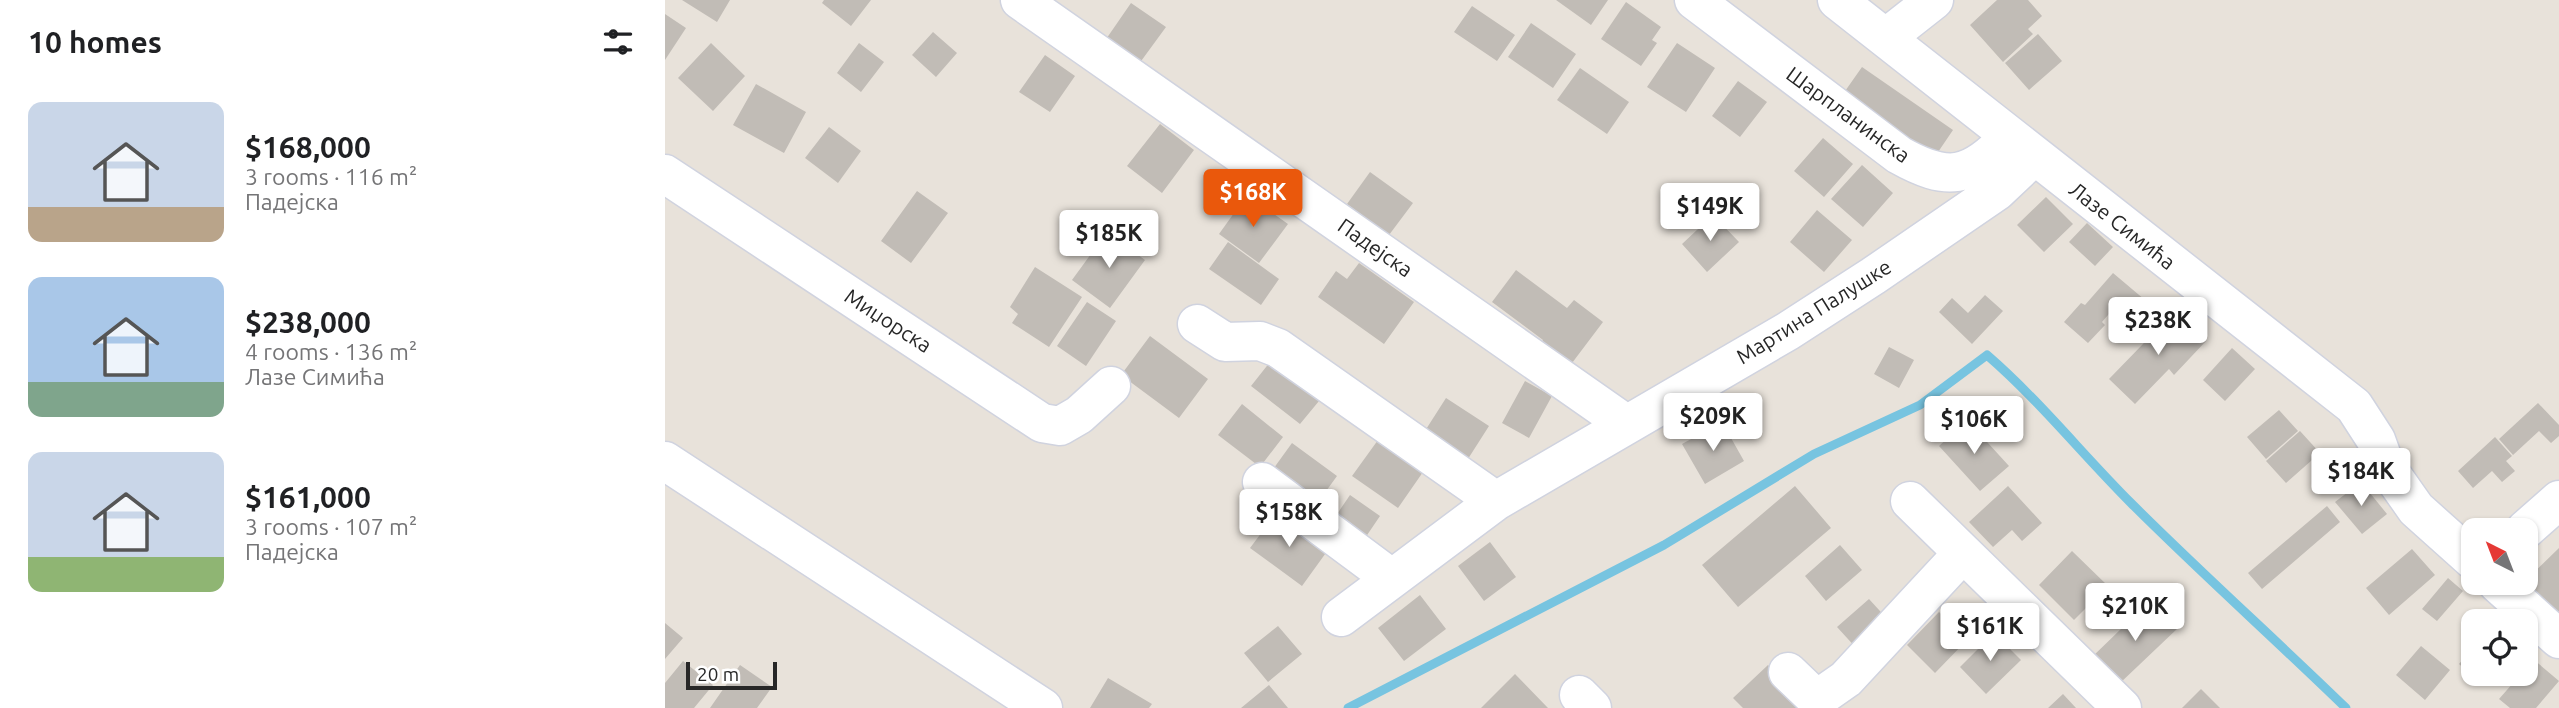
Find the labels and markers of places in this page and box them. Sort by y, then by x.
pin: $168K [1204,170,1302,229]
pin: $149K [1661,184,1759,243]
pin: $185K [1060,210,1158,270]
pin: $238K [2109,298,2207,357]
pin: $209K [1664,393,1762,453]
pin: $106K [1925,396,2023,456]
pin: $184K [2312,448,2410,508]
pin: $158K [1240,490,1338,549]
pin: $210K [2086,584,2184,643]
pin: $161K [1941,604,2039,663]

